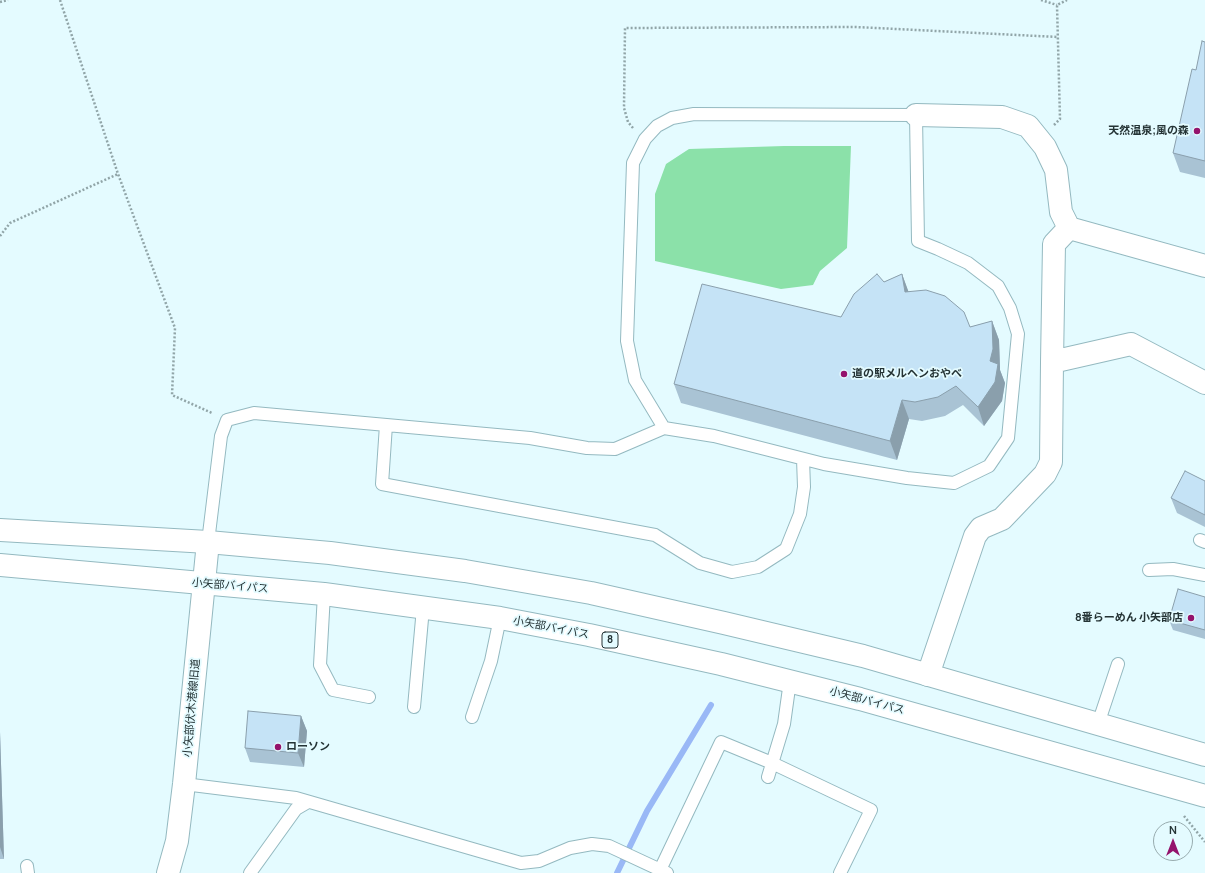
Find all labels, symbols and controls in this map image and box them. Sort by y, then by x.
place label: 天然温泉;風の森 [1108,124,1189,138]
marker: 天然温泉;風の森 [1192,126,1202,136]
place label: 道の駅メルヘンおやべ [852,367,962,381]
marker: 道の駅メルヘンおやべ [839,369,849,379]
street label: 小矢部バイパス [191,576,269,596]
place label: 8番らーめん 小矢部店 [1075,611,1183,625]
marker: 8番らーめん 小矢部店 [1186,613,1196,623]
street label: 小矢部バイパス [512,614,590,642]
road number: 8 [602,632,618,648]
street label: 小矢部伏木港線旧道 [181,658,203,758]
street label: 小矢部バイパス [828,685,906,717]
place label: ローソン [286,740,330,754]
marker: ローソン [273,742,283,752]
north arrow [1153,821,1193,861]
text: N [1169,822,1177,837]

